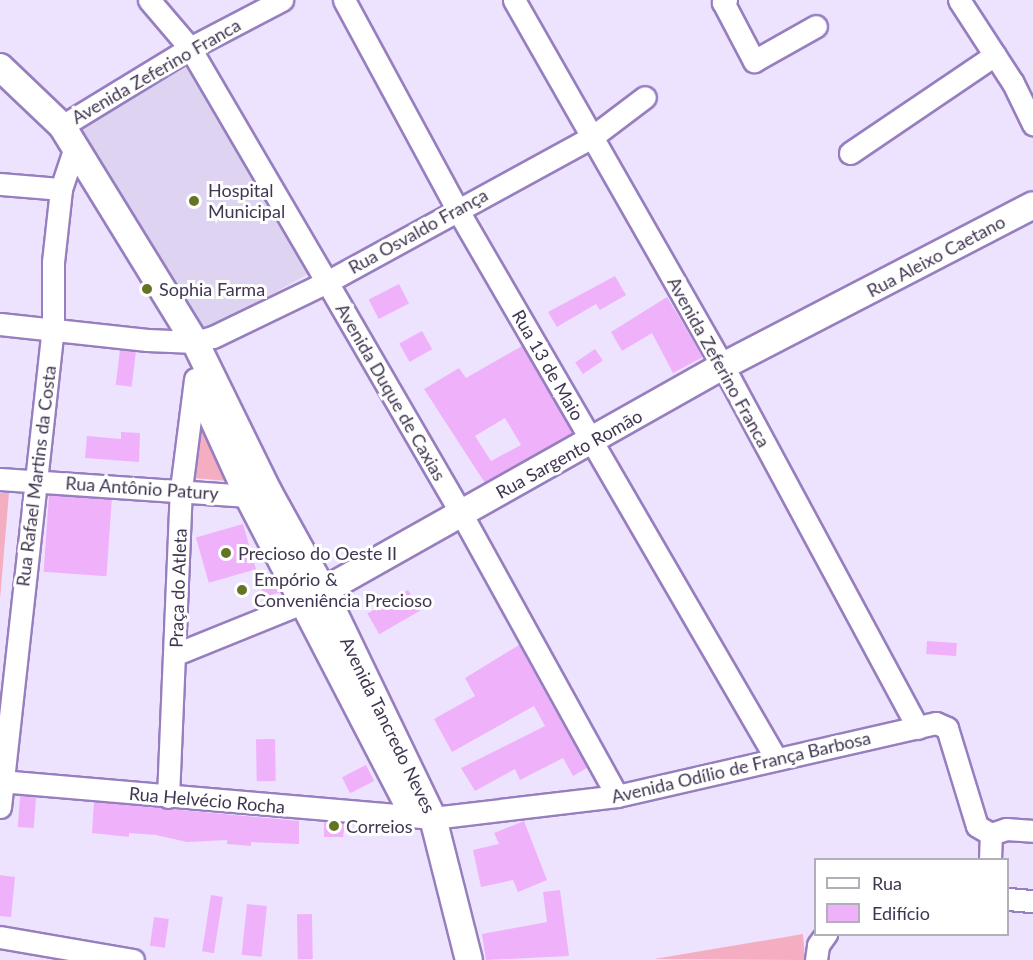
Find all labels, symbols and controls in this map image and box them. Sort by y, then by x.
street label: Avenida Zeferino Franca [68,14,244,128]
place label: Hospital Municipal [208,180,285,222]
street label: Rua Osvaldo França [345,184,491,278]
marker: Hospital Municipal [185,192,203,210]
street label: Rua Aleixo Caetano [863,210,1009,302]
street label: Avenida Zeferino Franca [663,273,775,451]
place label: Sophia Farma [159,278,265,300]
marker: Sophia Farma [140,282,154,296]
street label: Avenida Duque de Caxias [331,300,451,484]
street label: Rua 13 de Maio [508,306,588,424]
street label: Rua Rafael Martins da Costa [12,364,60,588]
street label: Rua Sargento Romão [492,405,646,503]
street label: Rua Antônio Patury [64,472,220,504]
street label: Praça do Atleta [165,528,191,648]
place label: Precioso do Oeste II [238,542,397,564]
marker: Precioso do Oeste II [219,546,233,560]
place label: Empório & Conveniência Precioso [254,569,432,612]
marker: Empório & Conveniência Precioso [235,583,249,597]
street label: Avenida Tancredo Neves [336,633,440,817]
street label: Avenida Odílio de França Barbosa [609,727,873,807]
street label: Rua Helvécio Rocha [128,782,286,818]
place label: Correios [346,815,413,837]
marker: Correios [327,819,341,833]
legend [814,858,1009,936]
text: Rua [872,872,902,894]
text: Edifício [872,902,930,924]

